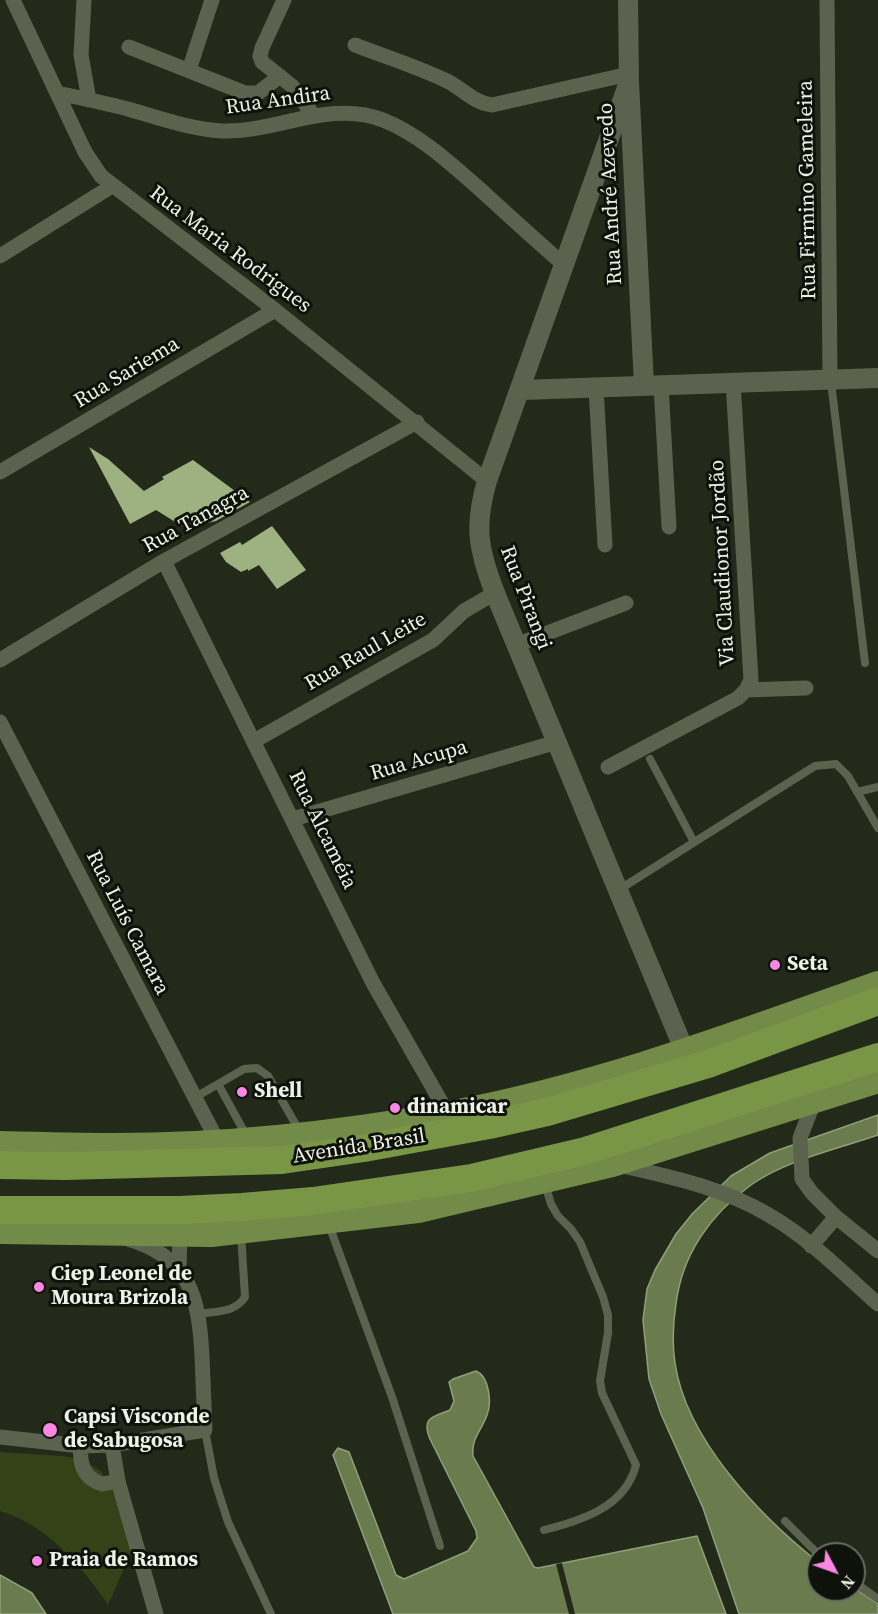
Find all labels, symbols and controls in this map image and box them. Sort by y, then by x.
street label: Rua Firmino Gameleira [793,80,823,300]
street label: Rua Andira [224,81,332,121]
street label: Rua André Azevedo [594,102,628,286]
street label: Rua Maria Rodrigues [144,181,316,319]
street label: Rua Sariema [70,332,184,414]
street label: Via Claudionor Jordão [705,459,741,667]
street label: Rua Tanagra [139,481,253,559]
street label: Rua Pirangi [494,543,556,653]
street label: Rua Raul Leite [301,607,431,697]
street label: Rua Acupa [367,735,471,787]
street label: Rua Alcaméia [282,767,362,893]
street label: Rua Luís Camara [80,847,174,999]
place label: Seta [787,952,828,978]
marker: Seta [768,958,782,972]
place label: Shell [254,1079,302,1105]
marker: Shell [235,1085,249,1099]
place label: dinamicar [407,1095,507,1121]
marker: dinamicar [388,1101,402,1115]
street label: Avenida Brasil [291,1124,427,1170]
place label: Ciep Leonel de Moura Brizola [51,1262,192,1312]
marker: Ciep Leonel de Moura Brizola [32,1280,46,1294]
place label: Capsi Visconde de Sabugosa [64,1405,209,1455]
marker: Capsi Visconde de Sabugosa [41,1421,59,1439]
north arrow [806,1542,866,1602]
place label: Praia de Ramos [49,1548,198,1574]
marker: Praia de Ramos [30,1554,44,1568]
text: N [836,1571,860,1594]

